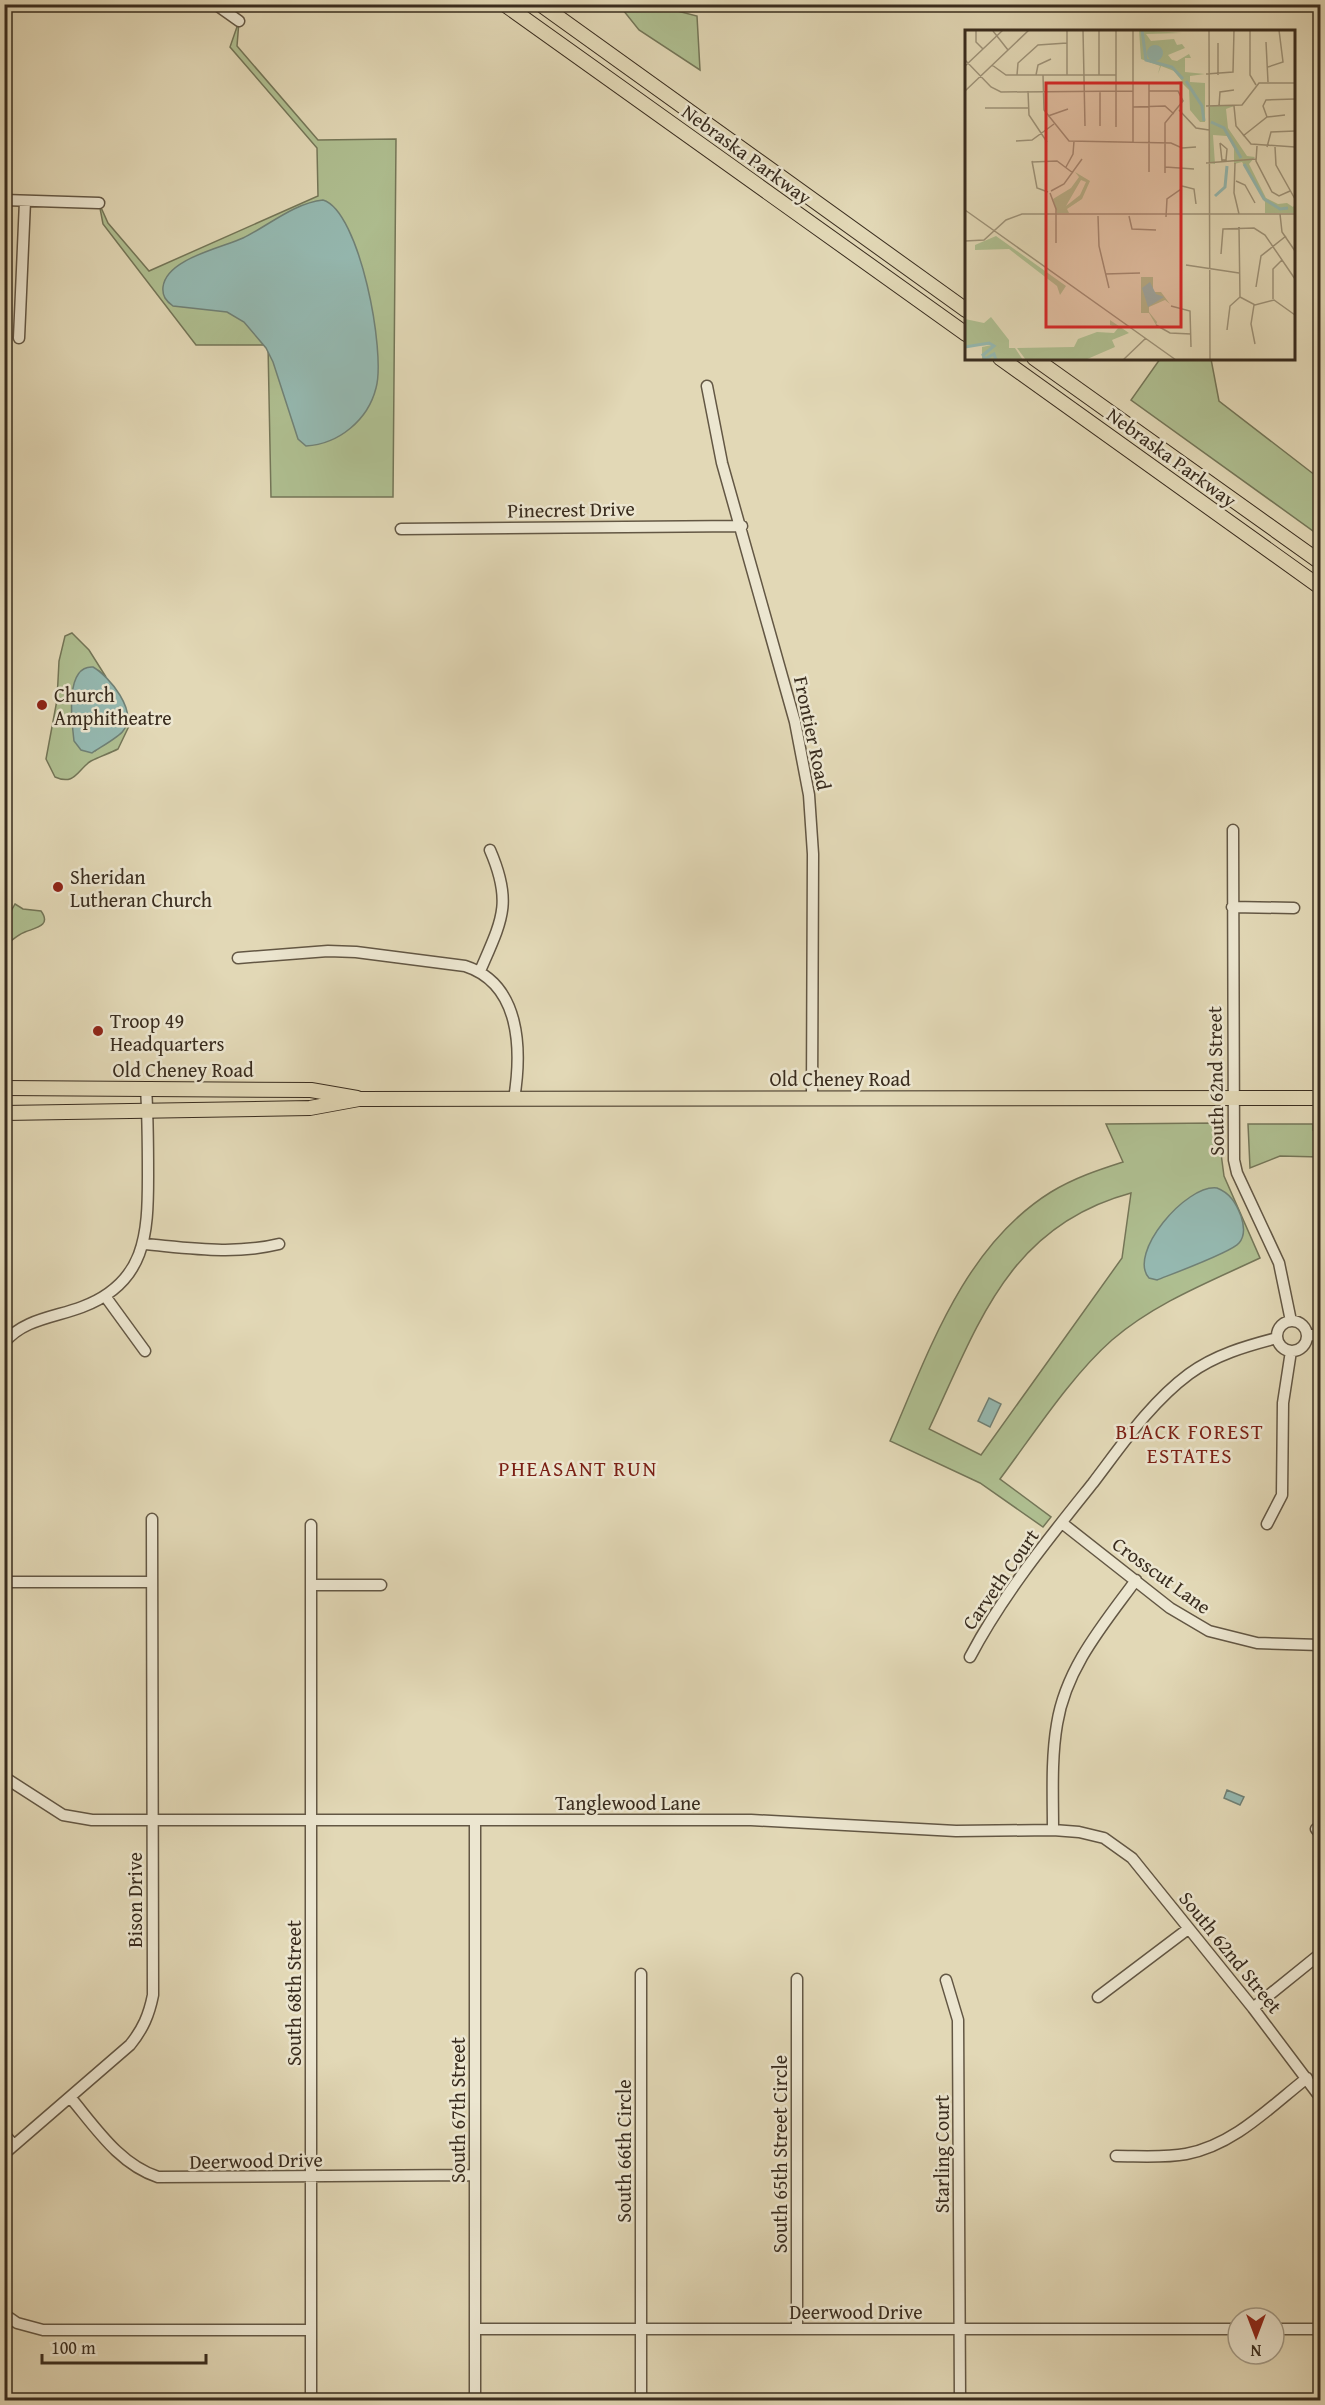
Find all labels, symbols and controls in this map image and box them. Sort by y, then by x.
inset map [965,30,1295,360]
street label: Nebraska Parkway [676,97,818,211]
street label: Nebraska Parkway [1101,400,1243,514]
street label: Pinecrest Drive [507,493,635,525]
street label: Frontier Road [787,673,839,793]
place label: Church Amphitheatre [54,680,172,732]
marker: Church Amphitheatre [35,698,49,712]
place label: Sheridan Lutheran Church [70,862,212,914]
marker: Sheridan Lutheran Church [51,880,65,894]
place label: Troop 49 Headquarters [110,1006,225,1058]
street label: South 62nd Street [1199,1006,1231,1156]
marker: Troop 49 Headquarters [91,1024,105,1038]
street label: Old Cheney Road [112,1055,254,1084]
street label: Old Cheney Road [769,1064,911,1093]
district label: BLACK FOREST ESTATES [1116,1416,1264,1471]
district label: PHEASANT RUN [498,1453,658,1484]
street label: Carveth Court [954,1523,1046,1635]
street label: Crosscut Lane [1107,1529,1217,1621]
street label: Tanglewood Lane [555,1788,701,1817]
street label: Bison Drive [120,1852,149,1948]
street label: South 62nd Street [1173,1885,1289,2019]
street label: South 68th Street [279,1920,308,2066]
street label: South 67th Street [443,2037,472,2183]
street label: South 65th Street Circle [765,2055,794,2253]
street label: South 66th Circle [609,2079,638,2223]
street label: Starling Court [927,2095,956,2213]
street label: Deerwood Drive [189,2144,323,2176]
street label: Deerwood Drive [789,2297,923,2326]
north arrow [1226,2306,1286,2366]
scale bar [42,2327,206,2365]
text: 100 m [51,2334,96,2361]
text: N [1250,2339,1261,2363]

